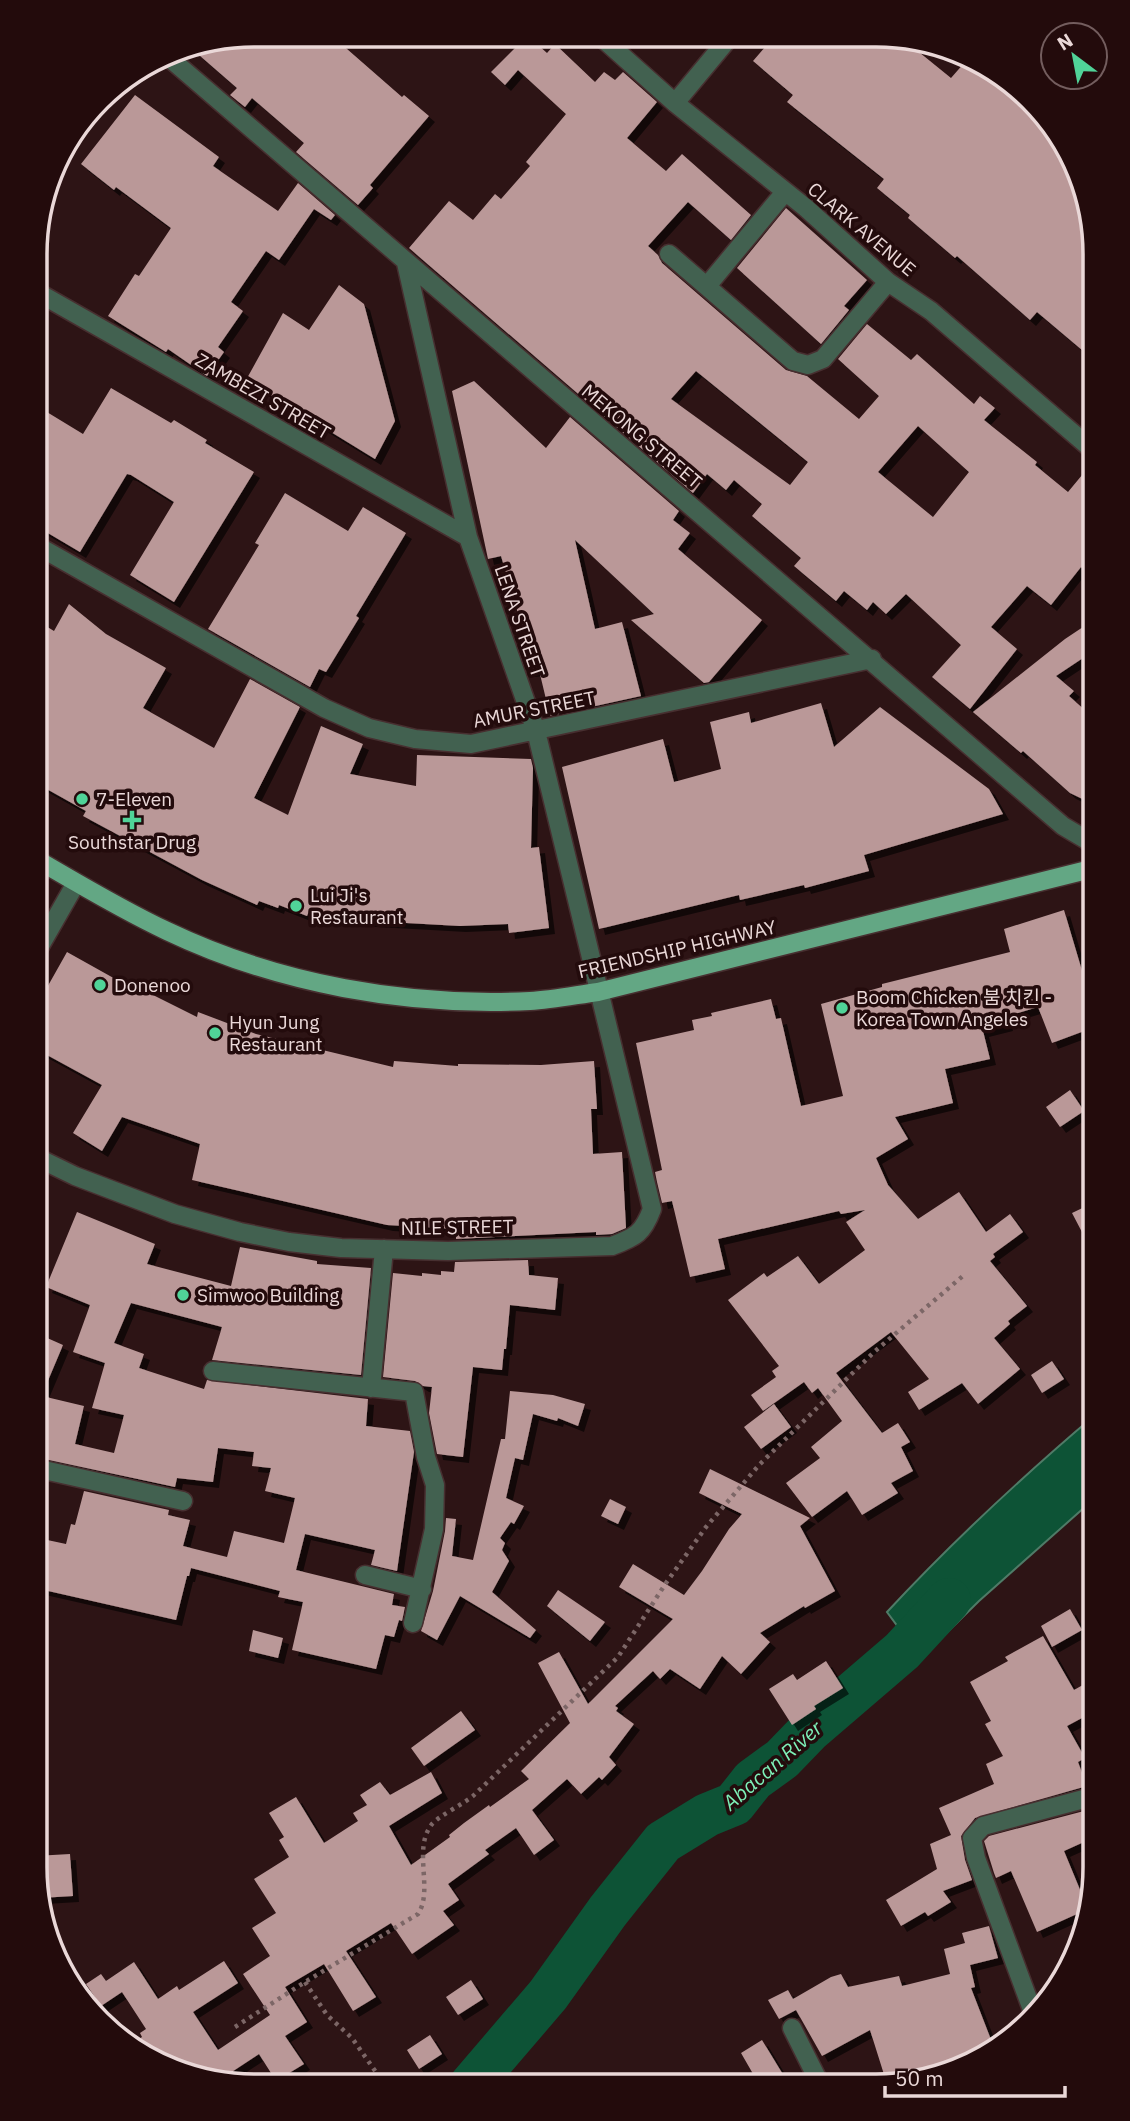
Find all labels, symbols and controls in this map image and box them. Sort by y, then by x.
north arrow [1039,21,1109,91]
text: N [1053,28,1077,55]
street label: CLARK AVENUE [803,177,921,281]
street label: ZAMBEZI STREET [191,348,335,444]
street label: MEKONG STREET [577,379,707,493]
street label: LENA STREET [490,562,551,681]
street label: AMUR STREET [471,685,597,733]
place label: 7-Eleven [96,787,172,811]
marker: 7-Eleven [74,791,90,807]
marker: Southstar Drug [124,812,140,828]
place label: Southstar Drug [68,830,196,854]
place label: Lui Ji's Restaurant [310,883,404,929]
marker: Lui Ji's Restaurant [288,898,304,914]
street label: FRIENDSHIP HIGHWAY [576,914,779,983]
place label: Donenoo [114,973,191,997]
marker: Donenoo [92,977,108,993]
place label: Boom Chicken 붐 치킨 - Korea Town Angeles [856,985,1052,1031]
marker: Boom Chicken 붐 치킨 - Korea Town Angeles [834,1000,850,1016]
place label: Hyun Jung Restaurant [229,1010,323,1056]
marker: Hyun Jung Restaurant [207,1025,223,1041]
street label: NILE STREET [400,1214,514,1240]
place label: Simwoo Building [197,1283,339,1307]
marker: Simwoo Building [175,1287,191,1303]
water label: Abacan River [715,1713,829,1817]
scale bar [885,2054,1065,2098]
text: 50 m [895,2064,944,2092]

